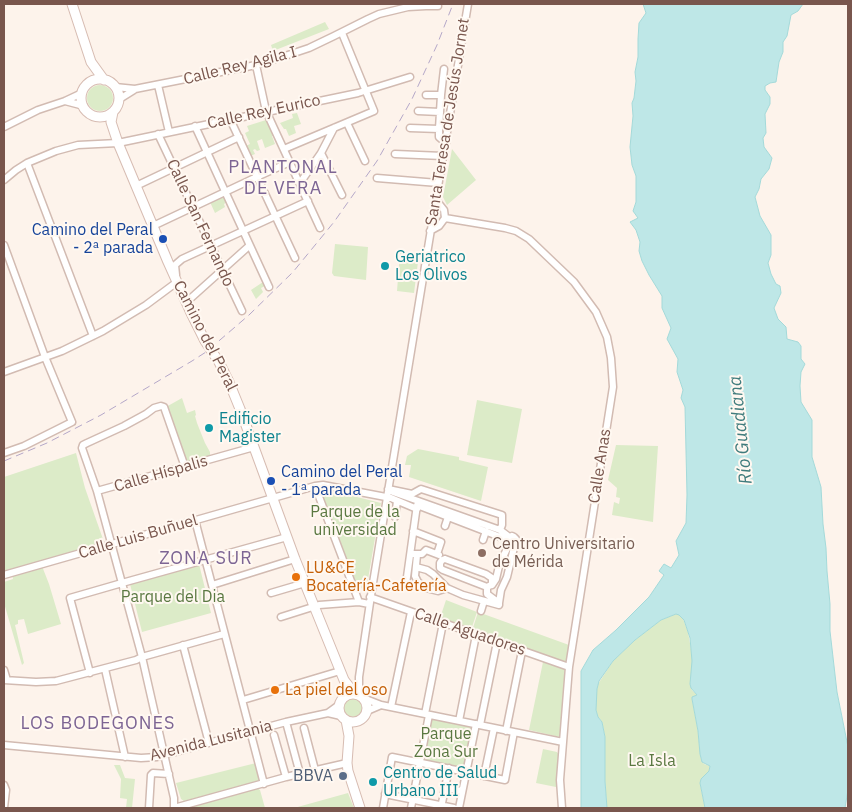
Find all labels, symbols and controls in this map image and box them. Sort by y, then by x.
street label: Santa Teresa de Jesús Jornet [422,17,474,227]
street label: Calle Rey Agila I [181,43,299,89]
street label: Calle Rey Eurico [206,91,322,133]
street label: Calle San Fernando [162,156,238,290]
district label: PLANTONAL DE VERA [227,157,339,200]
place label: Camino del Peral - 2ª parada [32,220,153,258]
marker: Camino del Peral - 2ª parada [157,233,169,245]
place label: Geriatrico Los Olivos [395,247,468,285]
marker: Geriatrico Los Olivos [379,260,391,272]
street label: Camino del Peral [169,278,241,394]
water label: Río Guadiana [725,375,757,485]
place label: Edificio Magister [219,409,281,447]
marker: Edificio Magister [203,422,215,434]
street label: Calle Anas [585,427,615,505]
street label: Calle Híspalis [112,451,210,497]
place label: Camino del Peral - 1ª parada [281,462,402,500]
marker: Camino del Peral - 1ª parada [265,475,277,487]
park label: Parque de la universidad [310,502,400,540]
street label: Calle Luis Buñuel [76,511,200,563]
place label: Centro Universitario de Mérida [492,534,635,572]
marker: Centro Universitario de Mérida [476,547,488,559]
district label: ZONA SUR [158,548,254,570]
place label: LU&CE Bocatería-Cafetería [306,558,446,596]
marker: LU&CE Bocatería-Cafetería [290,571,302,583]
park label: Parque del Dia [121,587,225,607]
street label: Calle Aguadores [412,604,528,660]
place label: La piel del oso [285,680,387,700]
marker: La piel del oso [269,684,281,696]
district label: LOS BODEGONES [19,713,177,735]
street label: Avenida Lusitania [148,716,274,766]
park label: Parque Zona Sur [414,724,478,762]
park label: La Isla [628,751,676,771]
place label: Centro de Salud Urbano III [383,763,497,801]
place label: BBVA [293,766,333,786]
marker: BBVA [337,770,349,782]
marker: Centro de Salud Urbano III [367,776,379,788]

